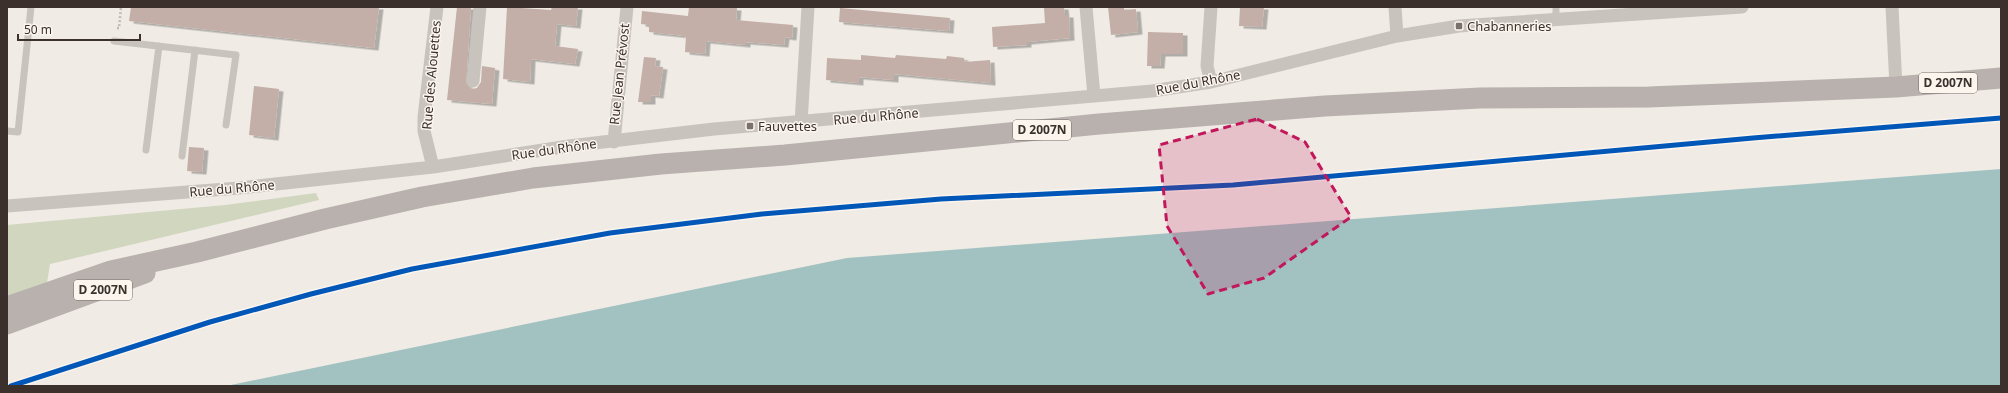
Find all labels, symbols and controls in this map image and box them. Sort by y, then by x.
scale bar [18,16,140,42]
place label: Chabanneries [1467,17,1552,35]
street label: Rue des Alouettes [417,20,445,130]
text: 50 m [24,21,52,38]
marker: Chabanneries [1454,21,1464,31]
street label: Rue Jean Prévost [605,22,633,126]
street label: Rue du Rhône [1154,65,1242,99]
road number: D 2007N [1919,73,1977,93]
street label: Rue du Rhône [833,103,919,129]
place label: Fauvettes [758,117,817,135]
road number: D 2007N [1013,120,1071,140]
marker: Fauvettes [745,121,755,131]
street label: Rue du Rhône [510,134,598,164]
street label: Rue du Rhône [189,175,275,201]
road number: D 2007N [74,280,132,300]

